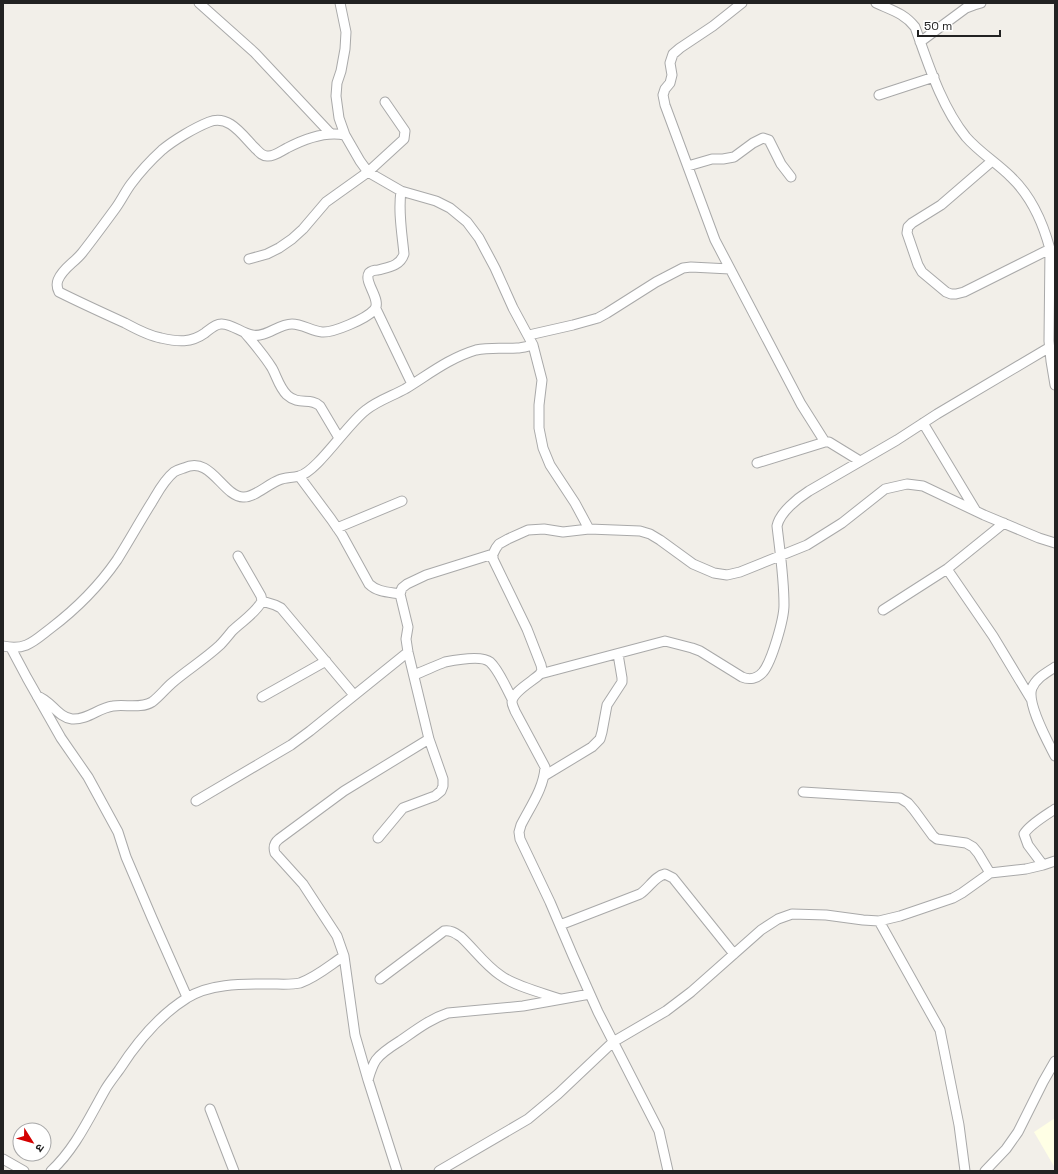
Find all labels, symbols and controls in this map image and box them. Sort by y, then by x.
scale bar [918,12,1000,38]
text: 50 m [924,18,952,34]
north arrow [12,1122,52,1162]
text: उ [32,1141,48,1155]

